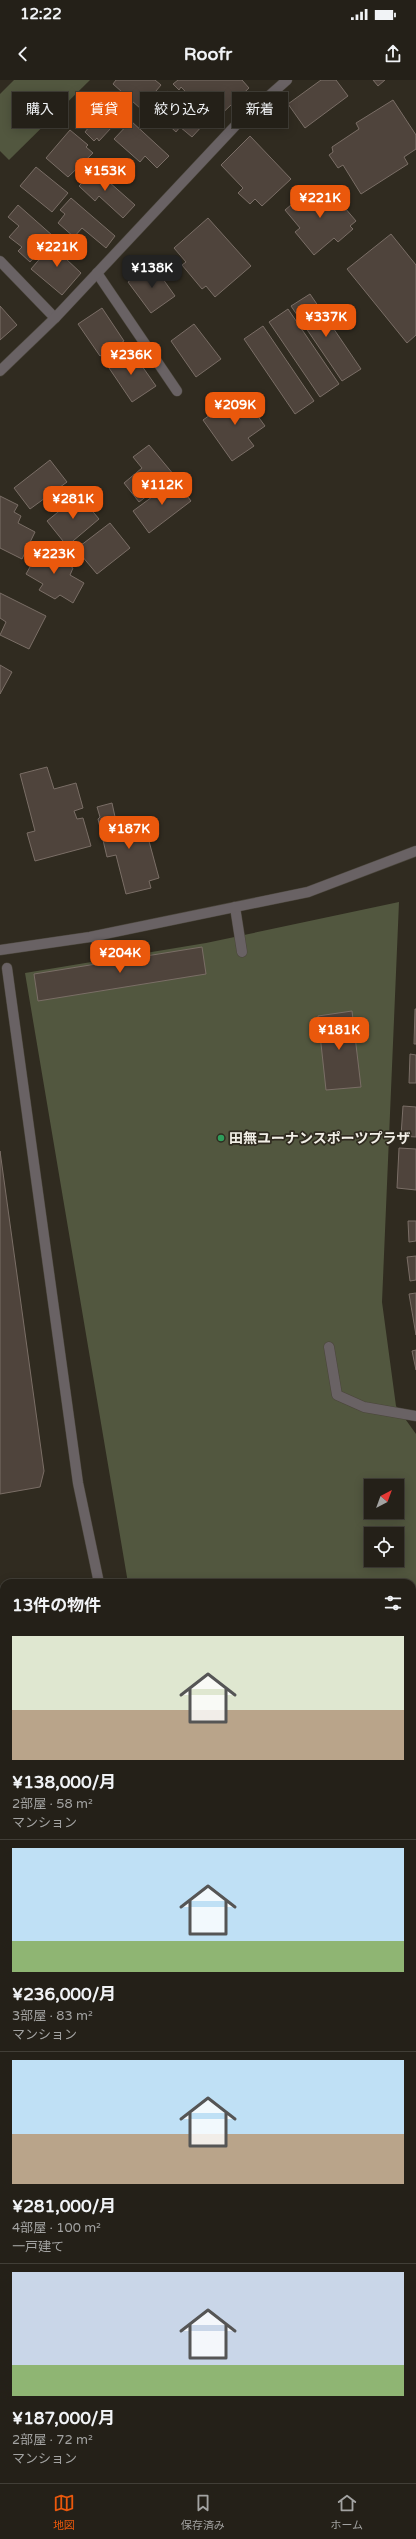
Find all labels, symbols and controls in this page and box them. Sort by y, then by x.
text: 12:22 [20,5,62,23]
icon: back [12,43,34,65]
text: Roofr [184,43,232,65]
icon: share [382,43,404,65]
chip: 購入 [12,92,68,128]
chip: 賃貸 [76,92,132,128]
chip: 絞り込み [140,92,224,128]
chip: 新着 [232,92,288,128]
pin: ¥153K [77,158,133,192]
text: ¥153K [84,163,126,179]
pin: ¥221K [292,185,348,219]
text: ¥221K [299,190,341,206]
pin: ¥221K [29,234,85,268]
text: ¥221K [36,239,78,255]
pin: ¥138K [124,255,180,289]
text: ¥138K [131,260,173,276]
pin: ¥337K [298,304,354,338]
text: ¥337K [305,309,347,325]
pin: ¥236K [103,342,159,376]
text: ¥236K [110,347,152,363]
pin: ¥209K [207,392,263,426]
text: ¥209K [214,397,256,413]
pin: ¥112K [134,472,190,506]
text: ¥112K [141,477,183,493]
pin: ¥281K [45,486,101,520]
text: ¥281K [52,491,94,507]
pin: ¥223K [26,541,82,575]
text: ¥223K [33,546,75,562]
pin: ¥187K [101,816,157,850]
text: ¥187K [108,821,150,837]
pin: ¥204K [92,940,148,974]
text: ¥204K [99,945,141,961]
pin: ¥181K [311,1017,367,1051]
text: ¥181K [318,1022,360,1038]
place label: 田無ユーナンスポーツプラザ [229,1130,410,1147]
marker: 田無ユーナンスポーツプラザ [216,1133,226,1143]
north arrow [364,1479,404,1519]
map controls [364,1479,404,1567]
button: locate [364,1527,404,1567]
icon: filters [382,1592,404,1614]
text: 13件の物件 [12,1595,101,1616]
icon: home [172,1662,244,1734]
text: ¥138,000/月 [12,1772,116,1793]
text: 2部屋 · 58 m² [12,1796,93,1812]
text: マンション [12,1815,77,1831]
icon: home [172,1874,244,1946]
text: ¥236,000/月 [12,1984,116,2005]
text: 3部屋 · 83 m² [12,2008,93,2024]
text: マンション [12,2027,77,2043]
icon: home [172,2086,244,2158]
text: ¥281,000/月 [12,2196,116,2217]
text: 4部屋 · 100 m² [12,2220,101,2236]
text: 一戸建て [12,2239,64,2255]
icon: home [172,2298,244,2370]
text: ¥187,000/月 [12,2408,115,2429]
text: 2部屋 · 72 m² [12,2432,93,2448]
text: マンション [12,2451,77,2467]
tab: 地図 [53,2492,75,2532]
tab: 保存済み [181,2492,225,2532]
tab: ホーム [330,2492,363,2532]

